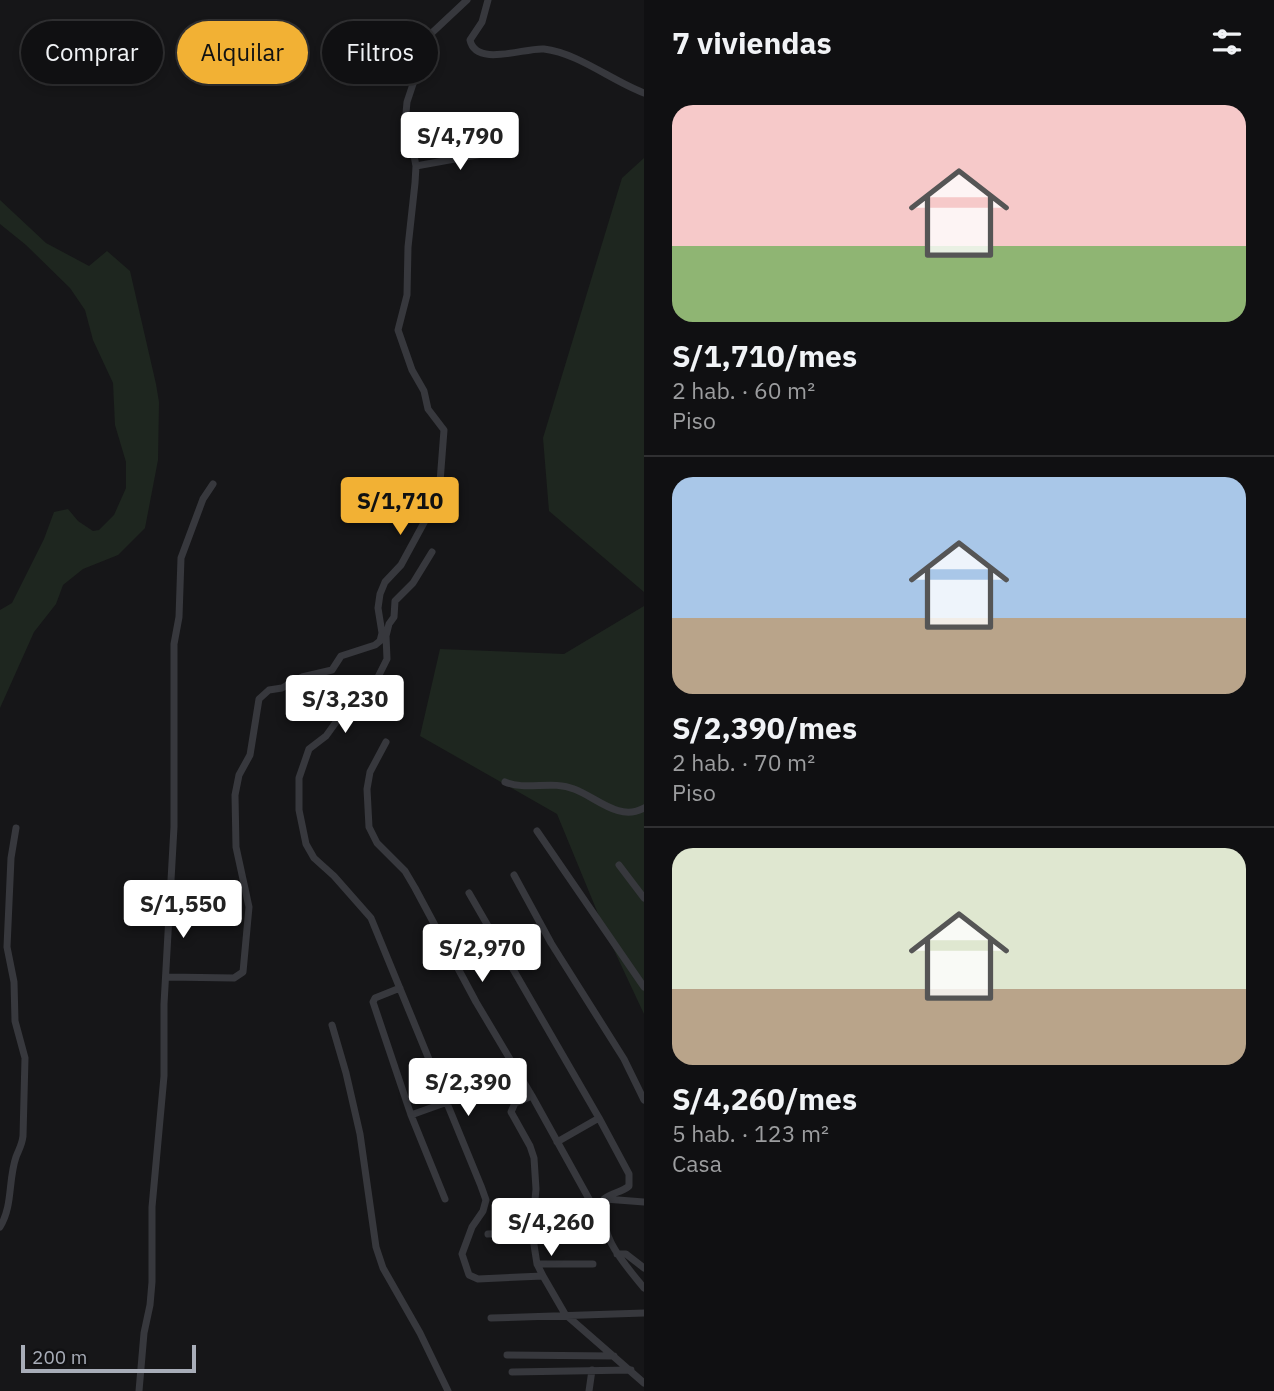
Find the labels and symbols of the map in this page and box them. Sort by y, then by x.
pin: S/4,790 [395,113,525,172]
pin: S/1,710 [335,477,465,537]
pin: S/3,230 [280,676,410,735]
pin: S/1,550 [118,880,248,940]
pin: S/2,970 [417,925,547,984]
pin: S/2,390 [403,1058,533,1118]
pin: S/4,260 [486,1198,616,1258]
scale bar [21,1342,196,1374]

